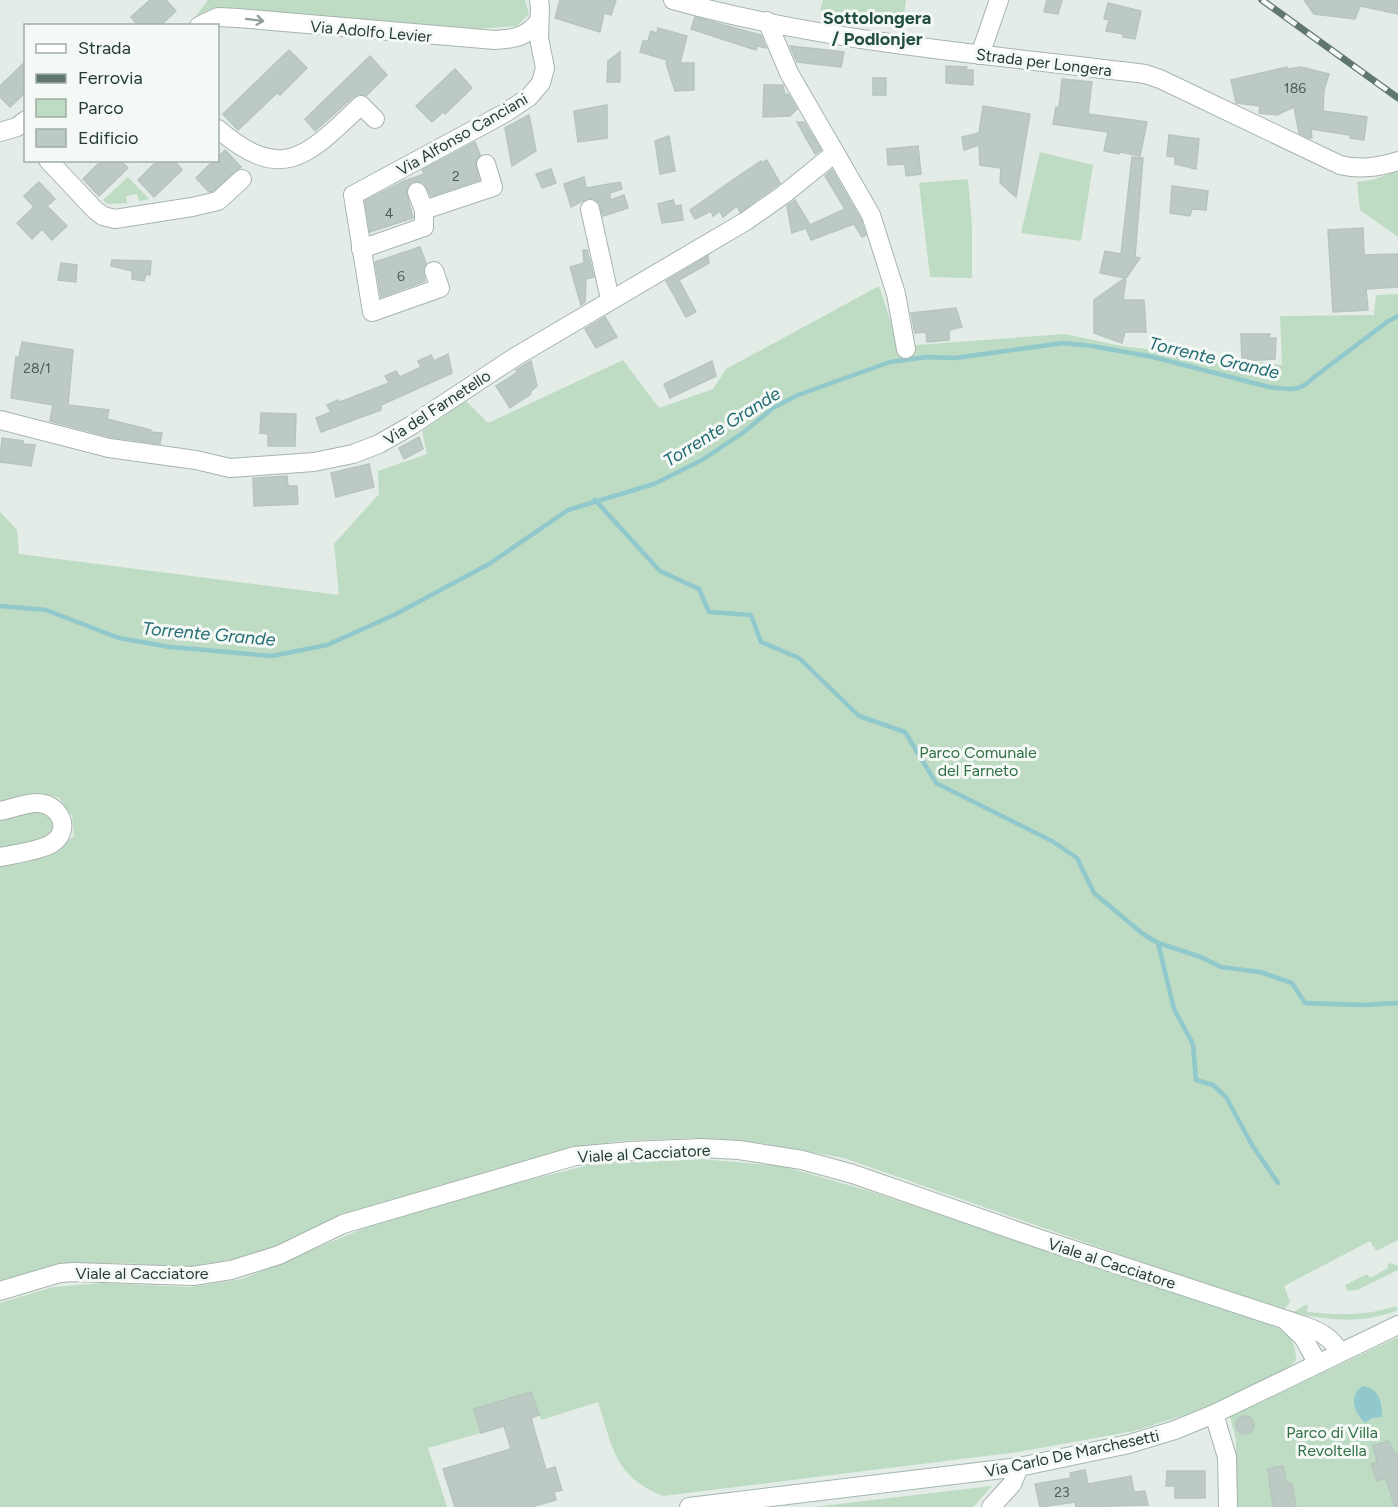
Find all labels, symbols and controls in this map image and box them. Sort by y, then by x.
district label: Sottolongera / Podlonjer [823,7,931,50]
one-way arrow [245,15,265,26]
street label: Via Adolfo Levier [309,17,433,46]
legend [24,24,219,162]
text: Strada [78,37,131,59]
street label: Strada per Longera [975,45,1113,80]
text: Ferrovia [78,67,143,89]
house number: 186 [1284,80,1306,97]
street label: Via Alfonso Canciani [393,89,531,180]
text: Parco [78,97,124,119]
text: Edificio [78,127,139,149]
house number: 2 [452,168,460,185]
house number: 4 [385,205,394,222]
house number: 6 [397,268,405,285]
water label: Torrente Grande [1147,332,1282,384]
house number: 28/1 [23,360,51,377]
street label: Via del Farnetello [380,366,494,449]
water label: Torrente Grande [660,382,785,472]
water label: Torrente Grande [142,617,277,651]
park label: Parco Comunale del Farneto [919,743,1037,780]
street label: Viale al Cacciatore [577,1141,711,1166]
street label: Viale al Cacciatore [1046,1234,1178,1293]
street label: Viale al Cacciatore [75,1264,209,1283]
park label: Parco di Villa Revoltella [1286,1423,1378,1460]
street label: Via Carlo De Marchesetti [983,1426,1161,1481]
house number: 23 [1054,1484,1070,1501]

